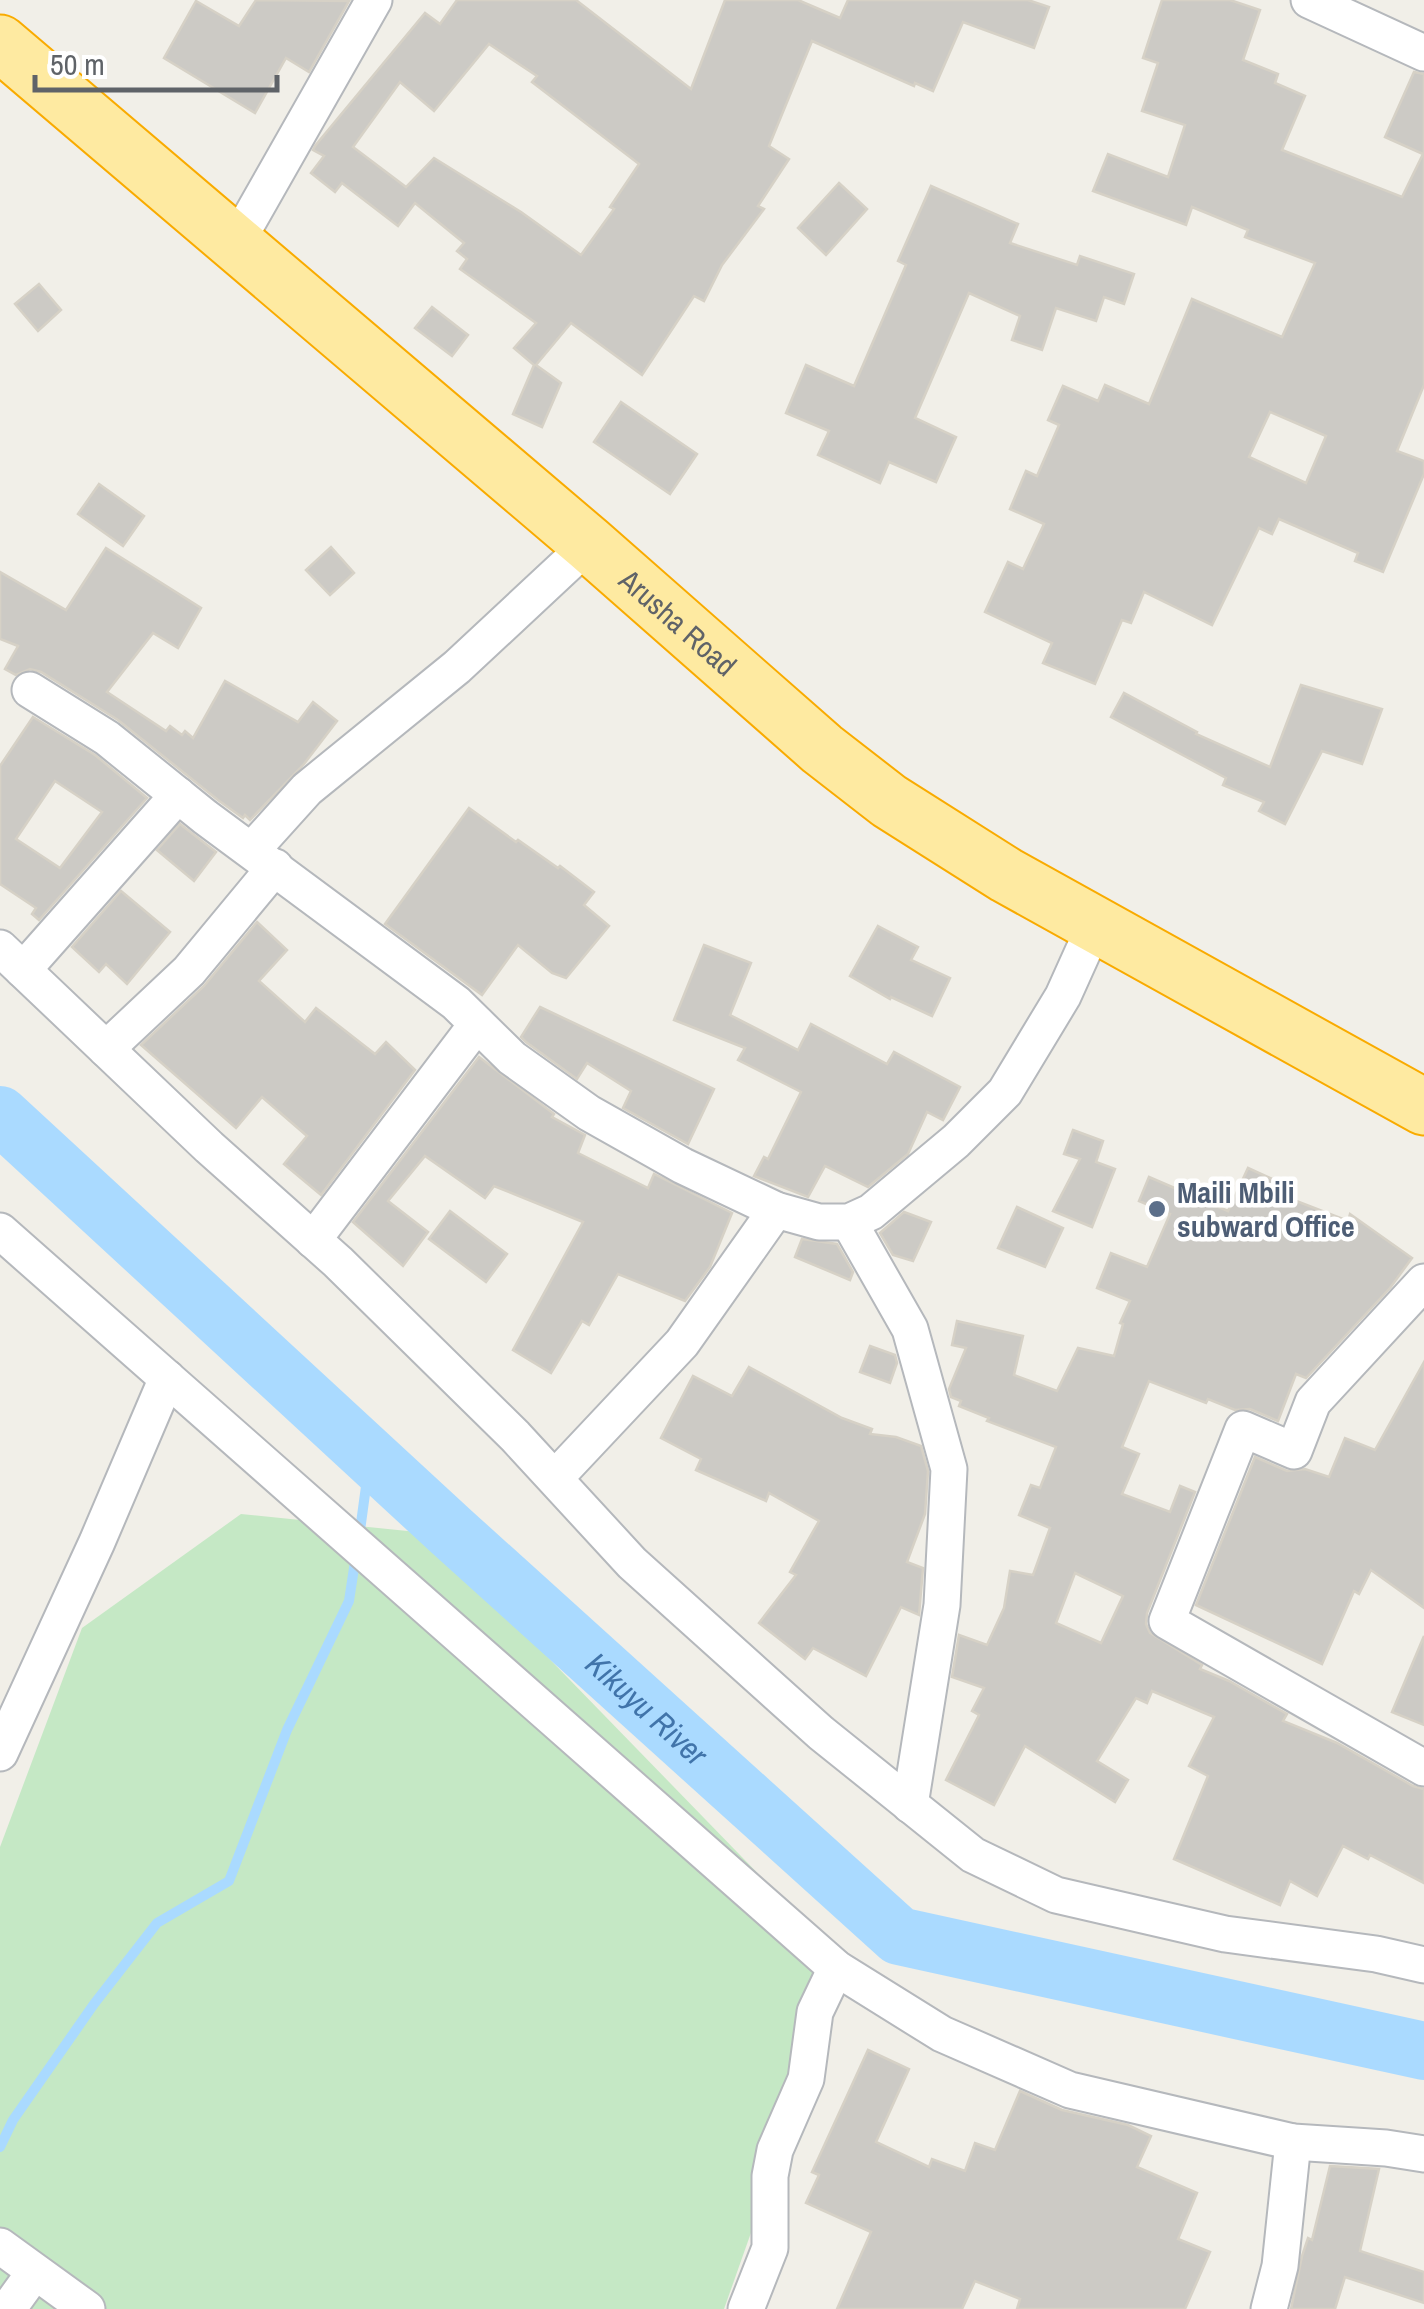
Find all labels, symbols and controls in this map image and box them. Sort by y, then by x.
scale bar [35,30,278,92]
text: 50 m [50,44,105,84]
street label: Arusha Road [610,559,745,685]
place label: Maili Mbili subward Office [1177,1172,1355,1246]
marker: Maili Mbili subward Office [1146,1198,1168,1220]
water label: Kikuyu River [577,1642,718,1776]

